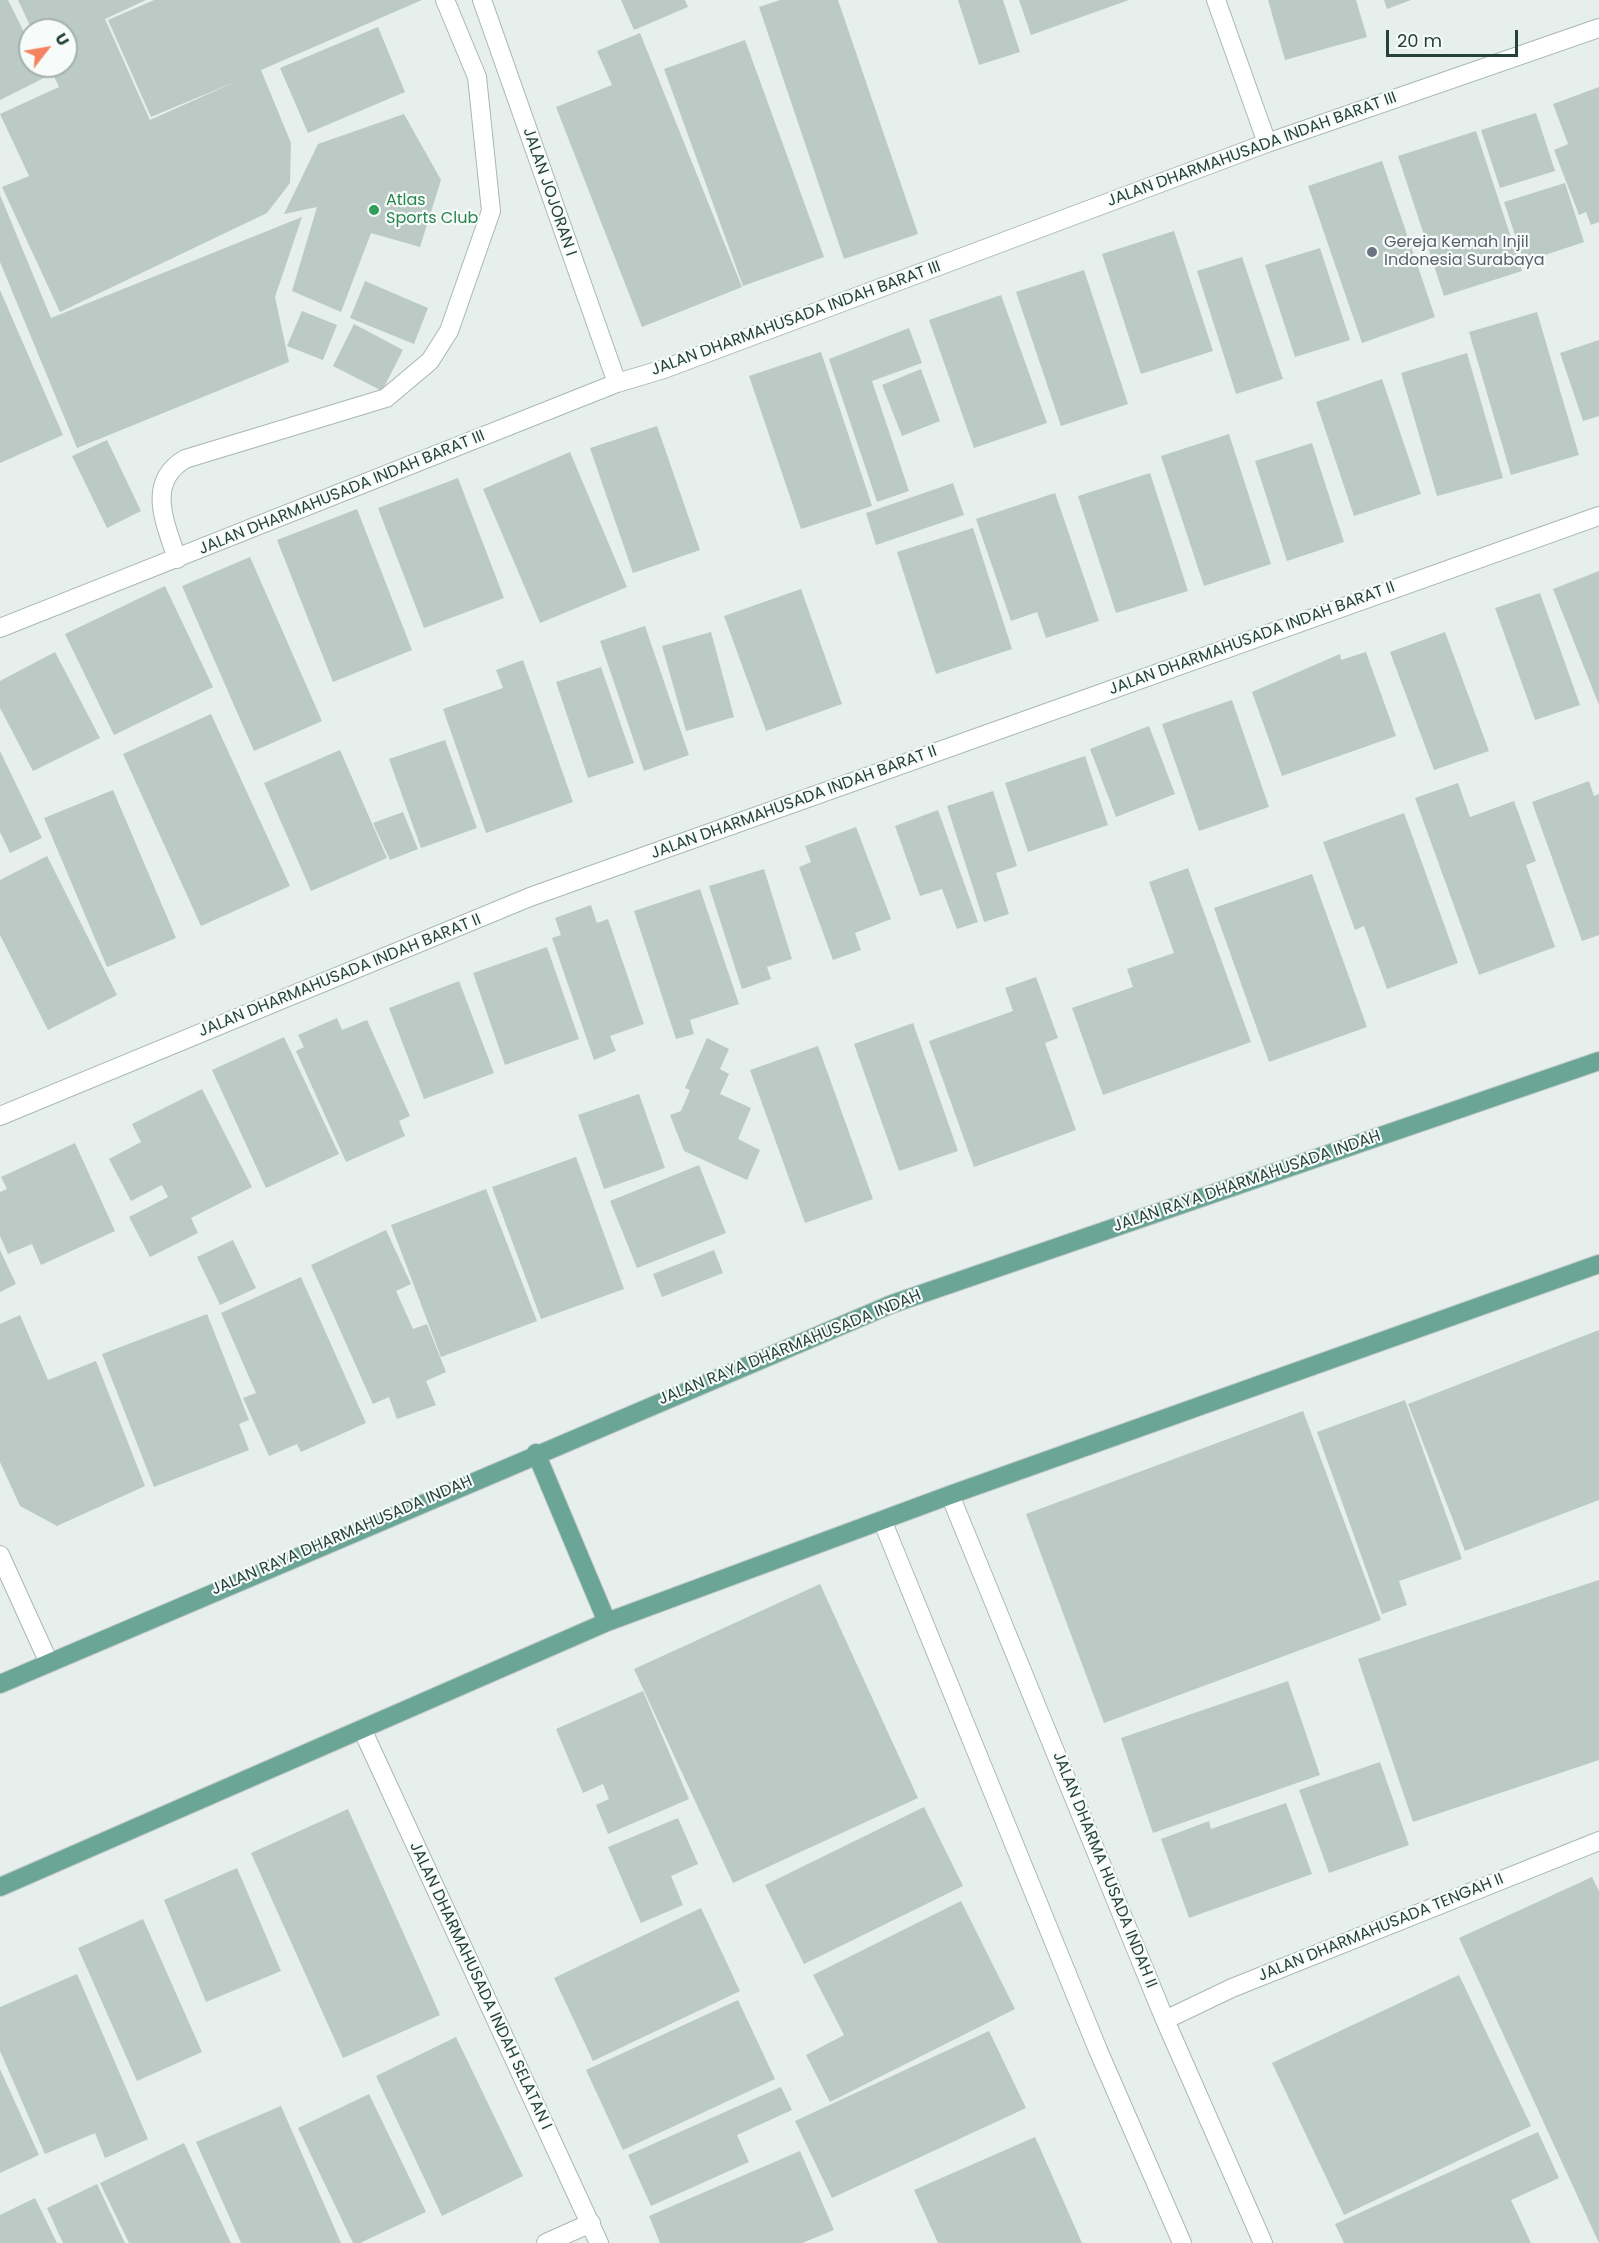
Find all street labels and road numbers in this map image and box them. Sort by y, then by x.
street label: JALAN DHARMAHUSADA INDAH BARAT III [1105,89,1399,211]
street label: JALAN JOJORAN I [518,125,580,259]
street label: JALAN DHARMAHUSADA INDAH BARAT III [649,258,943,380]
street label: JALAN DHARMAHUSADA INDAH BARAT III [196,427,488,559]
street label: JALAN DHARMAHUSADA INDAH BARAT II [1106,578,1398,700]
street label: JALAN DHARMAHUSADA INDAH BARAT II [648,742,940,864]
street label: JALAN DHARMAHUSADA INDAH BARAT II [196,910,484,1042]
street label: JALAN RAYA DHARMAHUSADA INDAH [1111,1127,1383,1237]
street label: JALAN RAYA DHARMAHUSADA INDAH [656,1286,924,1410]
street label: JALAN RAYA DHARMAHUSADA INDAH [209,1472,475,1600]
street label: JALAN DHARMA HUSADA INDAH II [1048,1749,1160,1991]
street label: JALAN DHARMAHUSADA INDAH SELATAN I [405,1839,555,2133]
street label: JALAN DHARMAHUSADA TENGAH II [1256,1870,1506,1986]

